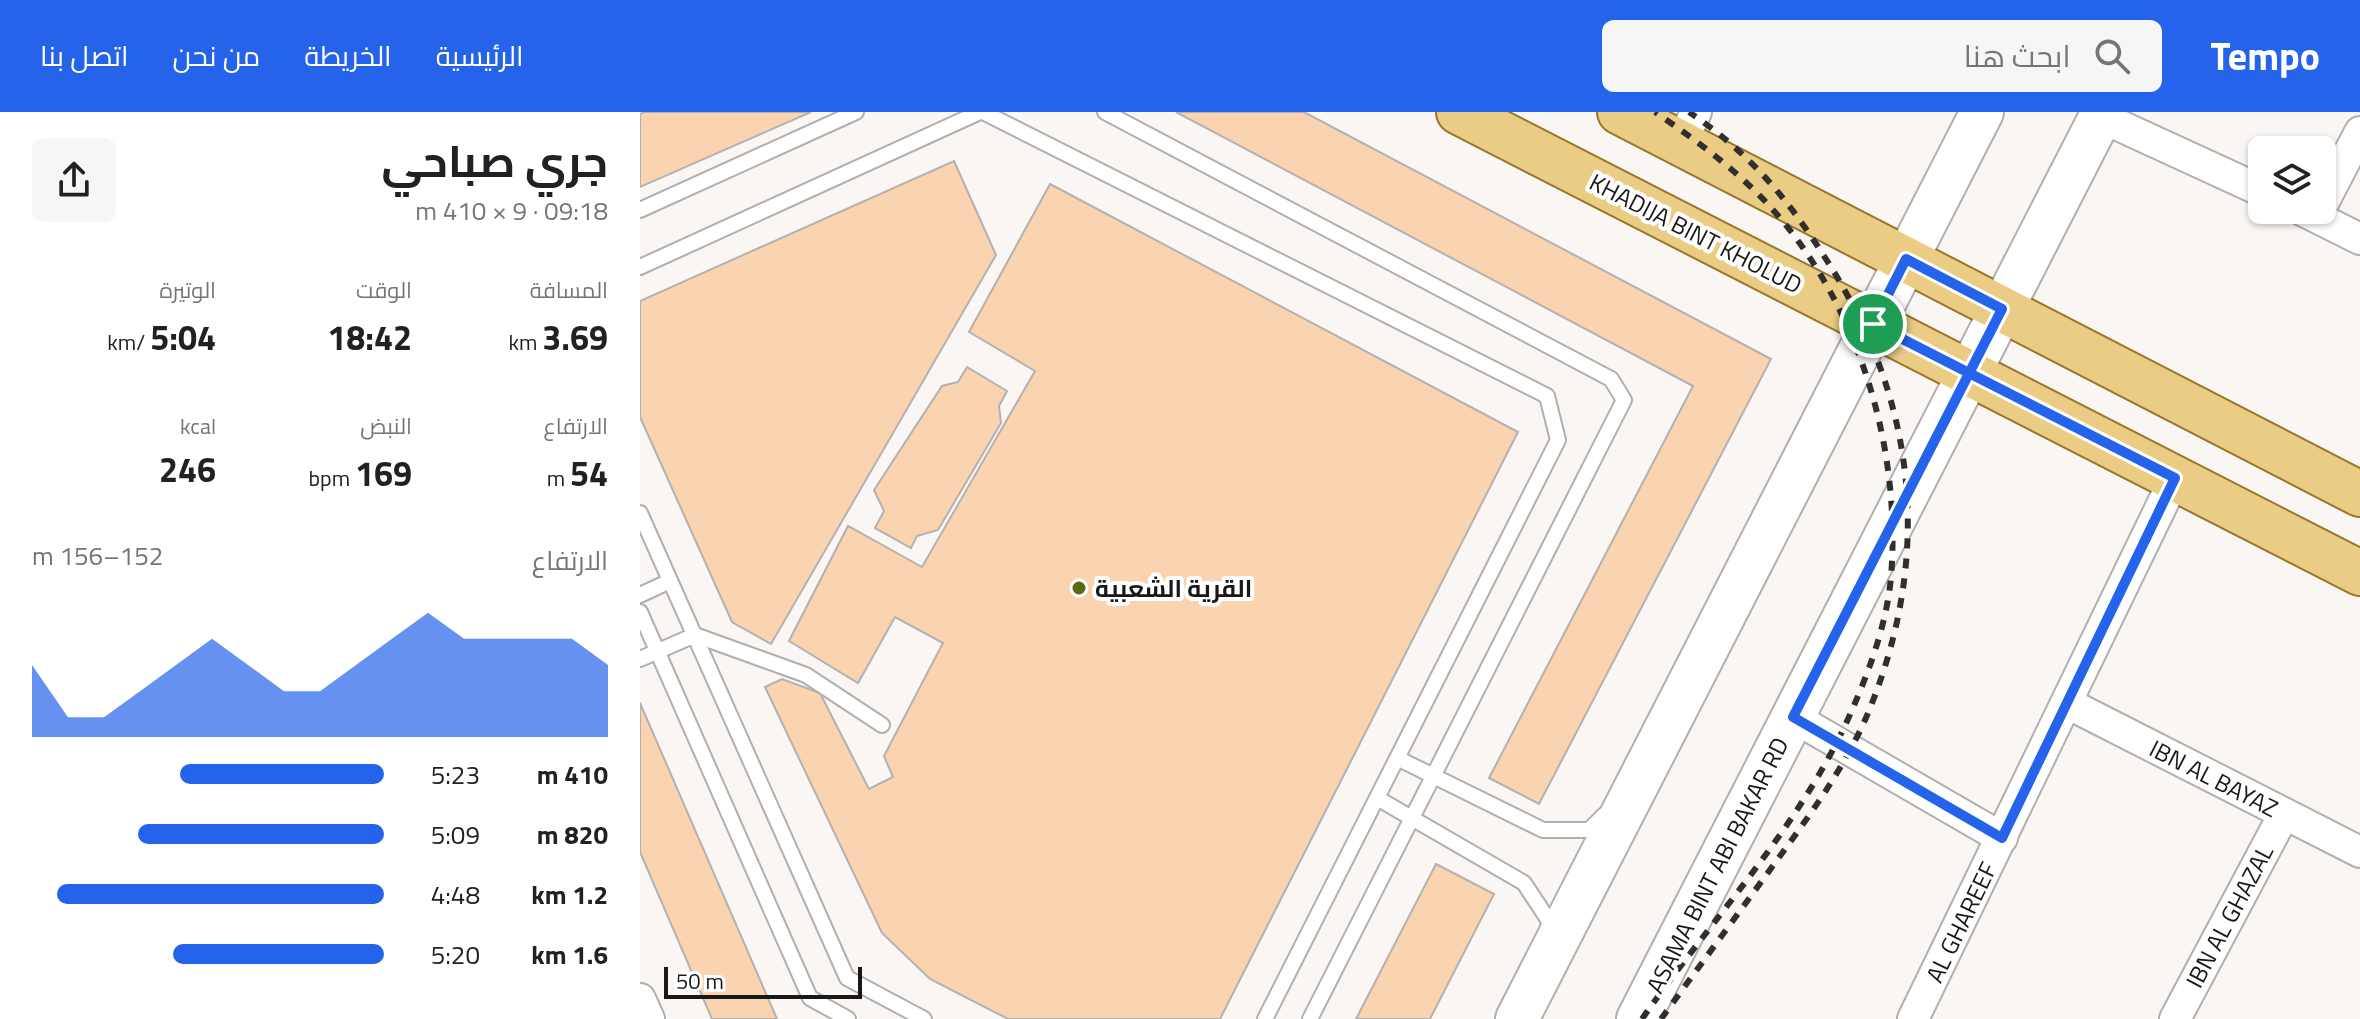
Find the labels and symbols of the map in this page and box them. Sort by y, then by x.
street label: KHADIJA BINT KHOLUD [1583,164,1809,302]
pin [1839,290,1907,358]
place label: القرية الشعبية [1095,570,1252,606]
marker: القرية الشعبية [1070,579,1088,597]
street label: IBN AL BAYAZ [2143,730,2285,826]
street label: ASAMA BINT ABI BAKAR RD [1637,731,1797,999]
street label: IBN AL GHAZAL [2176,838,2282,994]
street label: AL GHAREEF [1916,856,2006,988]
scale bar [664,963,862,999]

